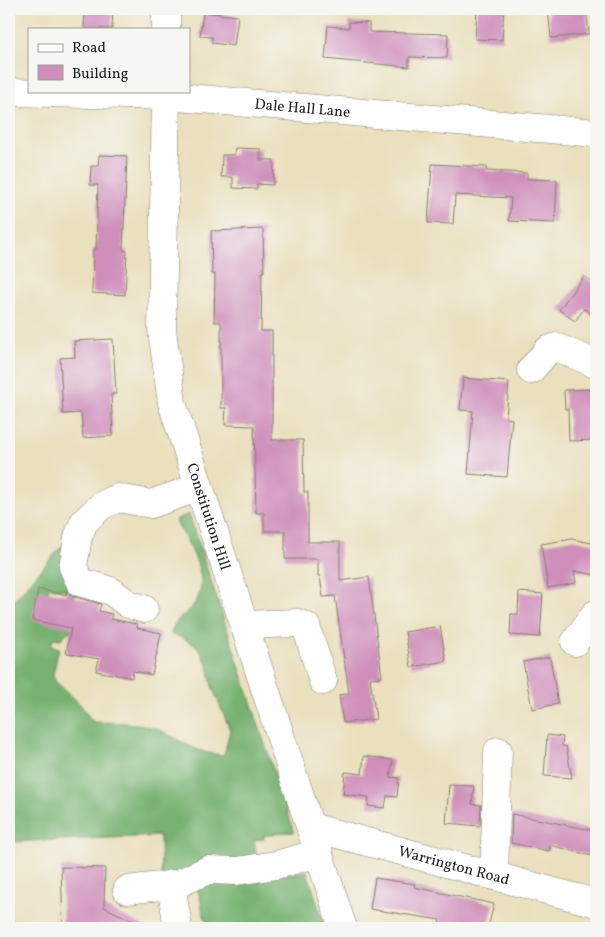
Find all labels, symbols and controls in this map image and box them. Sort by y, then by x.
legend [28,28,190,92]
text: Road [72,38,106,59]
text: Building [72,64,129,85]
street label: Dale Hall Lane [254,95,351,124]
street label: Constitution Hill [180,461,235,573]
street label: Warrington Road [396,842,512,891]

